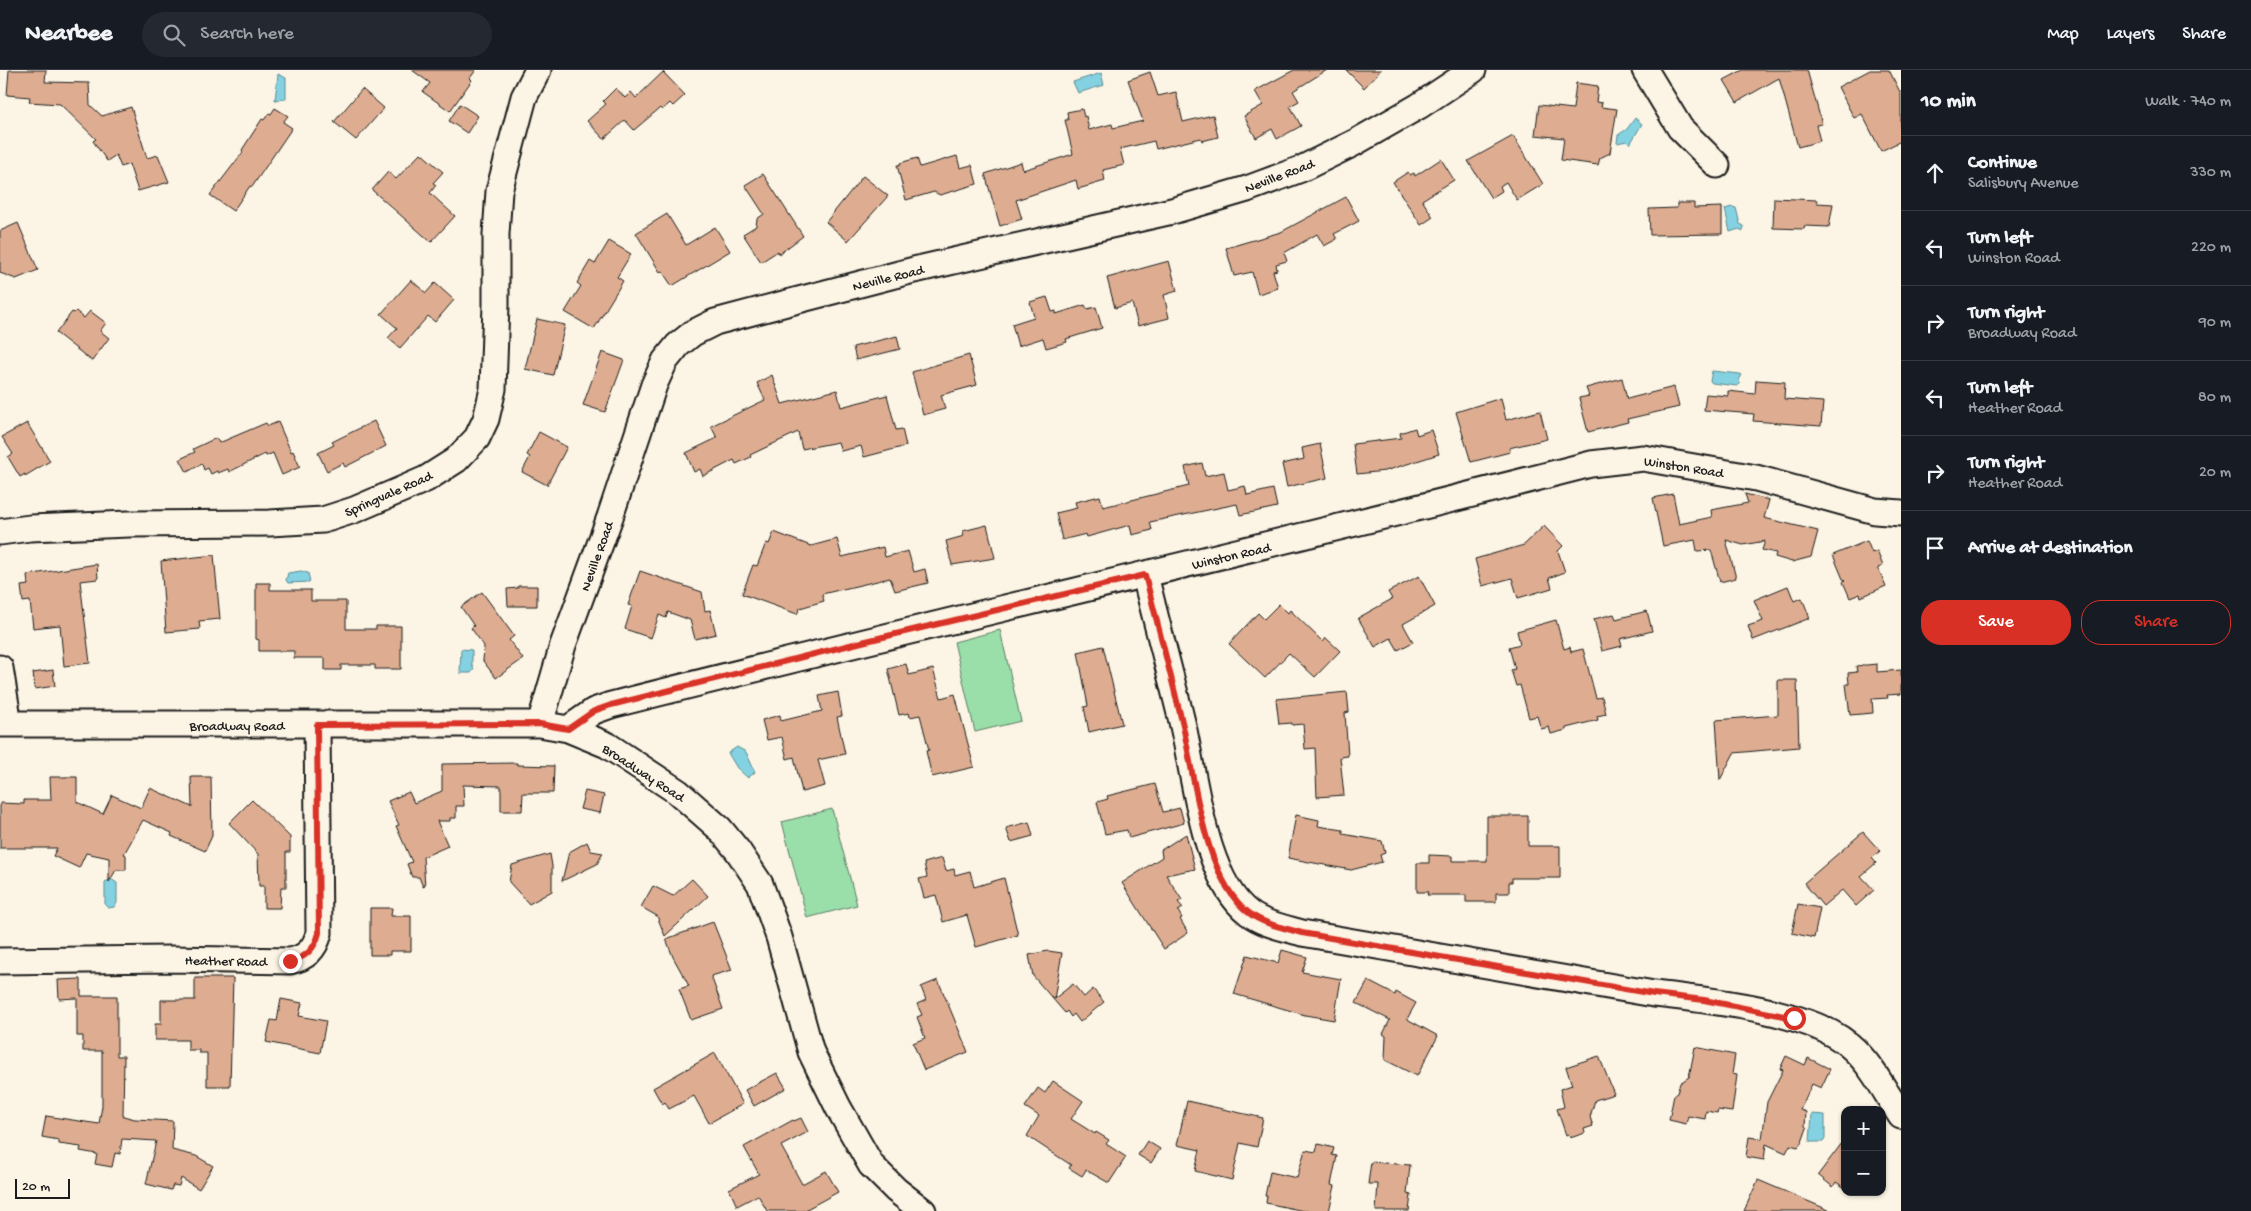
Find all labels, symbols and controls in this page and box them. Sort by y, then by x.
search box [142,12,492,57]
text: Nearbee [25,20,112,49]
icon: search [160,21,188,49]
text: Search here [200,23,294,46]
text: Map [2047,24,2079,45]
text: Layers [2107,24,2154,45]
text: Share [2182,24,2226,45]
text: 10 min [1921,90,1976,115]
text: Walk · 740 m [2145,93,2231,112]
text: Continue [1968,152,2037,175]
street label: Neville Road [1243,156,1319,198]
icon: ahead [1921,159,1949,187]
text: 330 m [2190,164,2231,183]
text: Salisbury Avenue [1968,175,2079,194]
text: Turn left [1968,227,2032,250]
icon: left [1921,234,1949,262]
text: 220 m [2191,239,2231,258]
text: Winston Road [1968,250,2060,269]
street label: Neville Road [851,262,928,296]
text: Turn right [1968,302,2044,325]
icon: right [1921,309,1949,337]
text: 90 m [2199,314,2231,333]
text: Broadway Road [1968,325,2076,344]
text: Turn left [1968,377,2032,400]
icon: left [1921,384,1949,412]
text: 80 m [2198,389,2231,408]
text: Heather Road [1968,400,2062,419]
text: Turn right [1968,452,2044,475]
street label: Winston Road [1643,454,1726,483]
icon: right [1921,459,1949,487]
text: 20 m [2199,464,2231,483]
street label: Springvale Road [343,468,437,522]
text: Heather Road [1968,475,2062,494]
street label: Neville Road [578,518,619,594]
icon: arrive [1921,534,1949,562]
text: Arrive at destination [1968,537,2132,560]
street label: Winston Road [1191,540,1274,575]
button: Save [1921,600,2071,645]
button: Share [2081,600,2231,645]
street label: Broadway Road [189,719,286,736]
street label: Broadway Road [597,741,689,808]
route end [279,950,302,973]
street label: Heather Road [185,953,269,972]
route start [1783,1007,1806,1030]
map controls [1841,1106,1886,1196]
button: + [1841,1106,1886,1151]
button: − [1841,1151,1886,1196]
scale bar [15,1176,70,1199]
text: 20 m [22,1179,50,1196]

